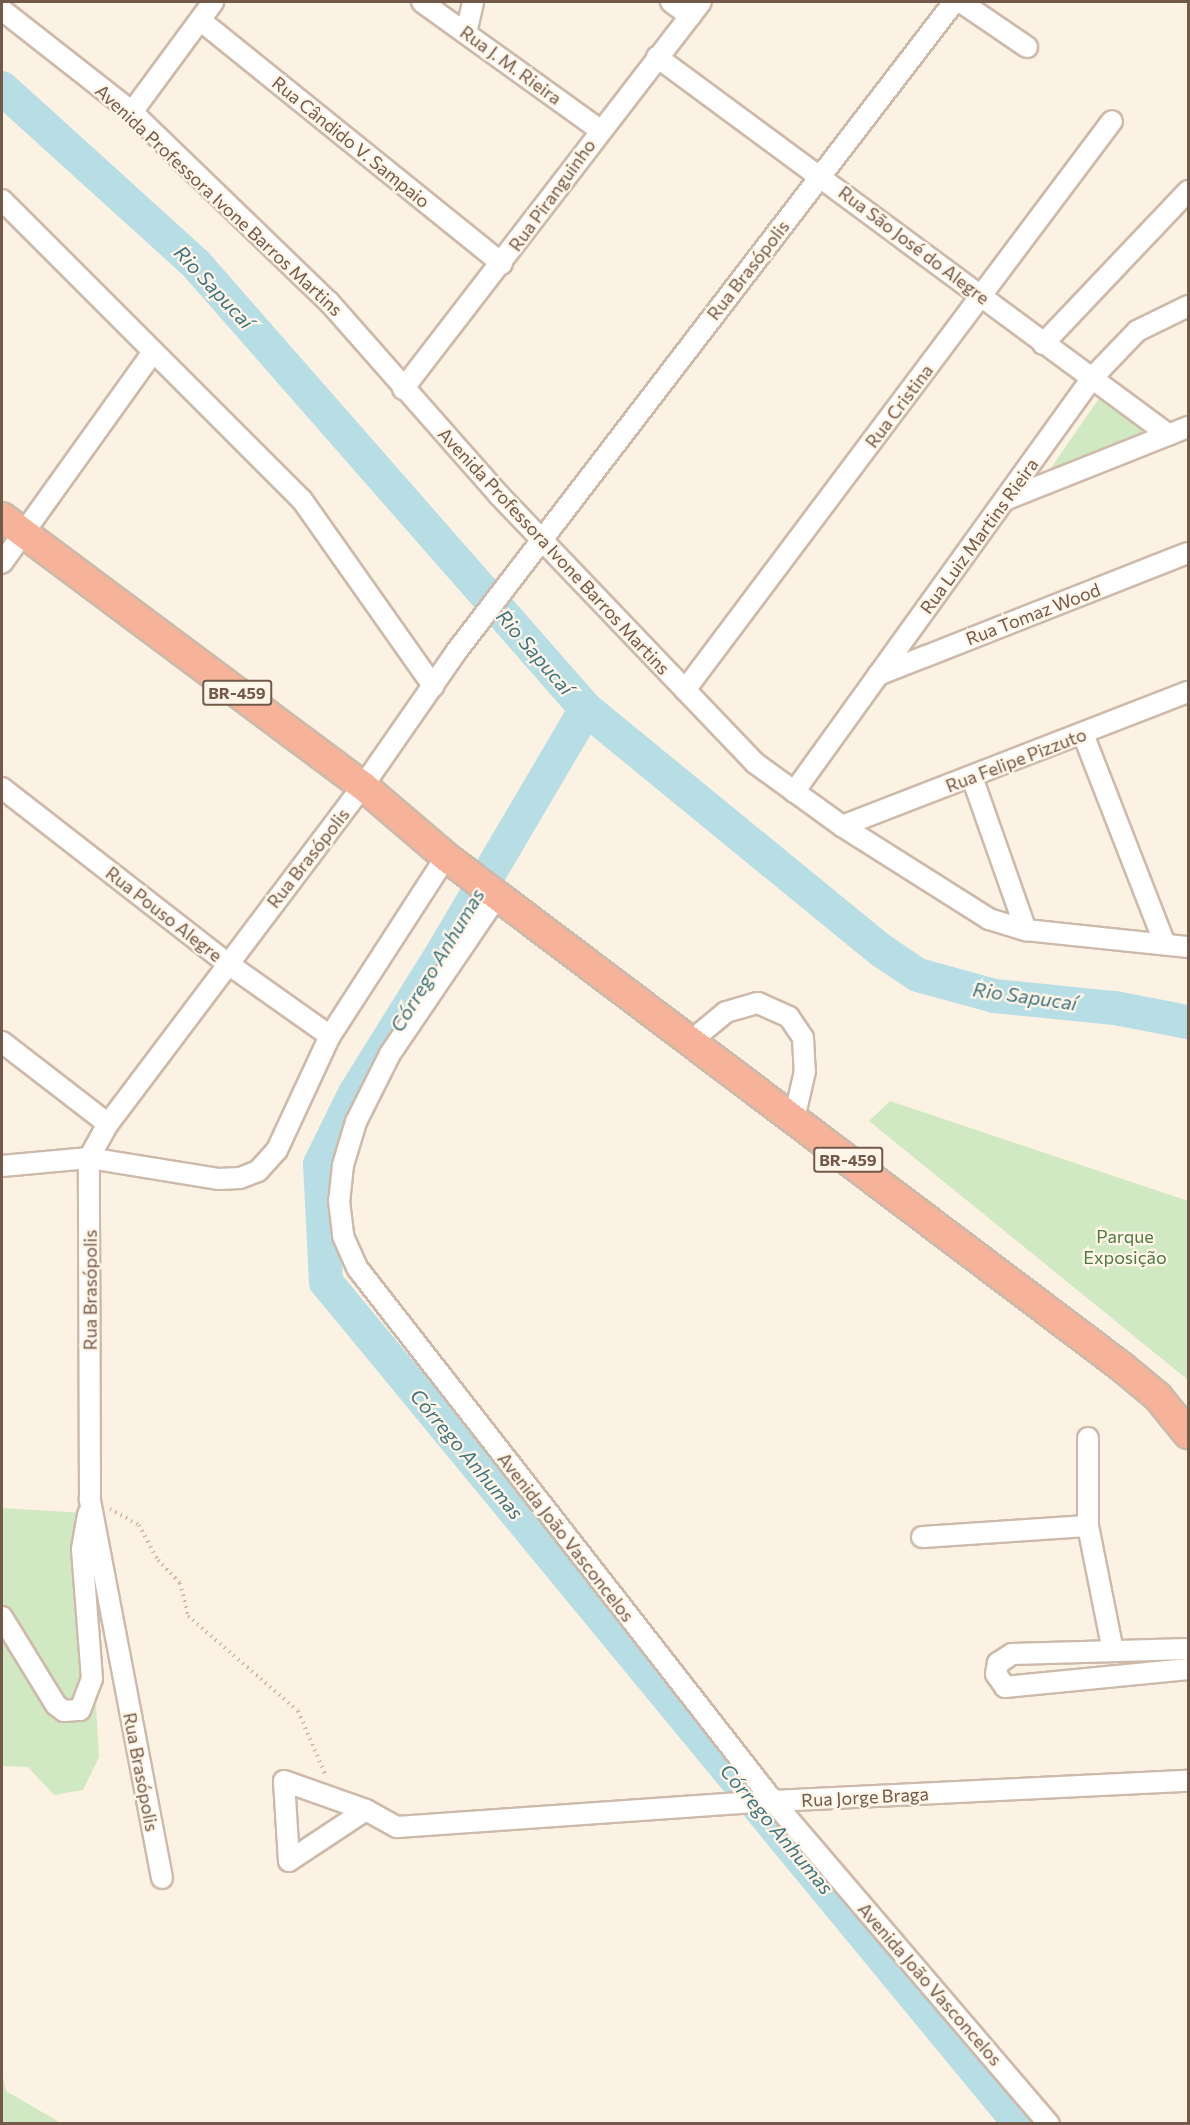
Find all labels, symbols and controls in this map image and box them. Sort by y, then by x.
street label: Rua J. M. Rieira [456,21,566,109]
street label: Rua Cândido V. Sampaio [268,72,434,212]
street label: Avenida Professora Ivone Barros Martins [91,80,347,320]
street label: Rua Piranguinho [504,135,600,255]
street label: Rua São José do Alegre [834,181,994,309]
street label: Rua Brasópolis [702,216,794,324]
water label: Rio Sapucaí [169,240,259,334]
street label: Rua Cristina [861,360,937,452]
street label: Avenida Professora Ivone Barros Martins [434,423,674,679]
street label: Rua Luiz Martins Rieira [915,454,1043,618]
street label: Rua Tomaz Wood [963,578,1103,650]
water label: Rio Sapucaí [491,605,579,699]
road number: BR-459 [201,680,273,706]
street label: Rua Felipe Pizzuto [943,723,1089,797]
street label: Rua Brasópolis [262,804,354,912]
street label: Rua Pouso Alegre [102,862,226,966]
water label: Córrego Anhumas [385,884,489,1036]
water label: Rio Sapucaí [971,977,1079,1015]
road number: BR-459 [812,1147,884,1173]
park label: Parque Exposição [1083,1226,1167,1268]
street label: Rua Brasópolis [79,1230,101,1350]
water label: Córrego Anhumas [405,1384,529,1524]
street label: Avenida João Vasconcelos [493,1448,639,1626]
street label: Rua Brasópolis [119,1711,163,1833]
water label: Córrego Anhumas [715,1759,839,1899]
street label: Rua Jorge Braga [801,1783,929,1811]
street label: Avenida João Vasconcelos [853,1898,1007,2070]

